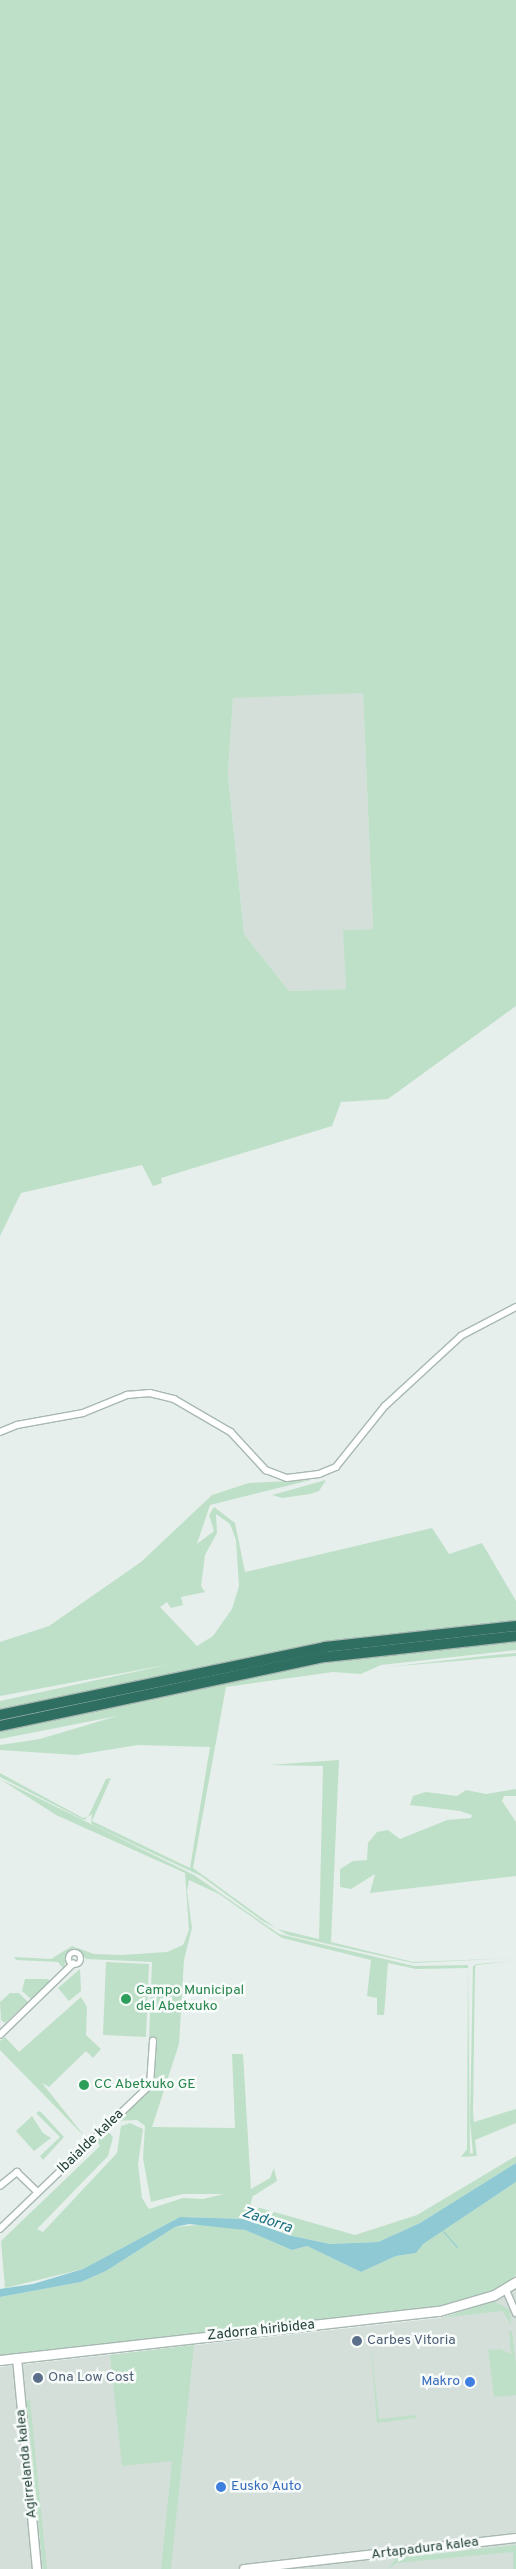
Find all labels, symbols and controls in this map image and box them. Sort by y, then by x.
place label: Campo Municipal del Abetxuko [136,1983,244,2015]
marker: Campo Municipal del Abetxuko [120,1993,132,2005]
place label: CC Abetxuko GE [94,2077,196,2093]
marker: CC Abetxuko GE [78,2079,90,2091]
street label: Ibaialde kalea [54,2106,128,2178]
water label: Zadorra [240,2204,294,2238]
street label: Zadorra hiribidea [206,2317,316,2345]
place label: Carbes Vitoria [367,2333,456,2349]
marker: Carbes Vitoria [351,2335,363,2347]
place label: Ona Low Cost [48,2370,134,2386]
marker: Ona Low Cost [32,2372,44,2384]
place label: Makro [421,2374,460,2390]
marker: Makro [464,2376,476,2388]
street label: Agirrelanda kalea [13,2409,41,2519]
place label: Eusko Auto [231,2479,302,2495]
marker: Eusko Auto [215,2481,227,2493]
street label: Artapadura kalea [370,2534,480,2564]

